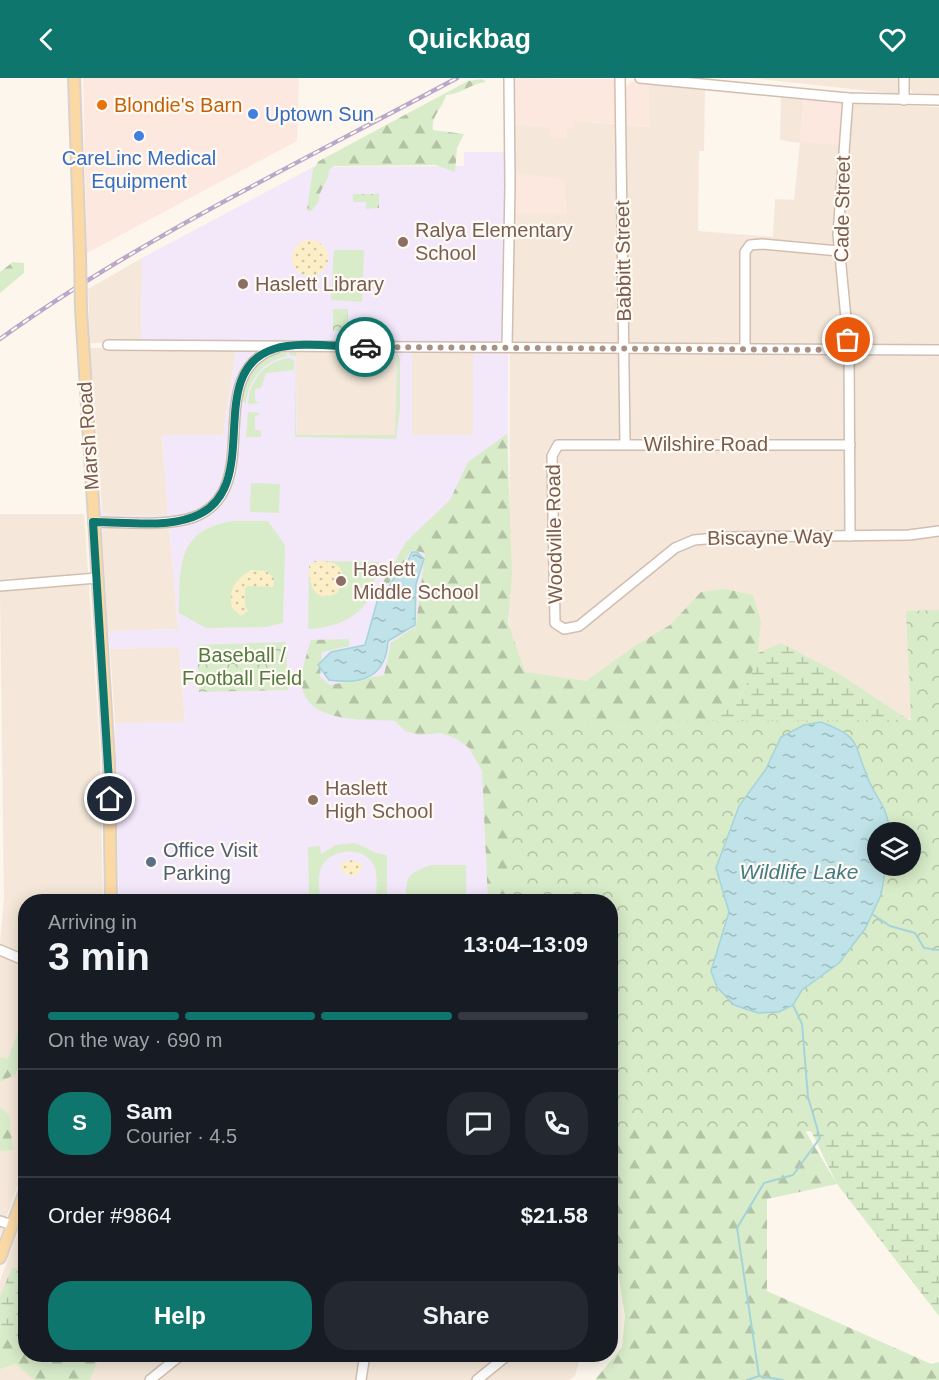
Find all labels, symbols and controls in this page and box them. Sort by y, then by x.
icon: back [30,23,63,56]
icon: heart [876,23,909,56]
text: Quickbag [408,24,531,54]
place label: Blondie's Barn [114,94,242,116]
marker: Blondie's Barn [95,98,109,112]
place label: Uptown Sun [265,103,374,125]
marker: Uptown Sun [246,107,260,121]
marker: CareLinc Medical Equipment [132,129,146,143]
place label: CareLinc Medical Equipment [62,147,216,192]
street label: Cade Street [830,155,854,263]
street label: Babbitt Street [611,200,635,322]
place label: Ralya Elementary School [415,219,573,264]
marker: Ralya Elementary School [396,235,410,249]
place label: Haslett Library [255,273,384,295]
marker: Haslett Library [236,277,250,291]
pin [822,314,873,365]
courier [335,317,395,377]
icon: bag [831,323,864,356]
icon: car [349,331,382,364]
street label: Marsh Road [73,381,103,491]
street label: Wilshire Road [644,433,768,455]
street label: Woodville Road [542,464,566,604]
street label: Biscayne Way [707,525,833,549]
place label: Haslett Middle School [353,558,479,603]
marker: Haslett Middle School [334,574,348,588]
park label: Baseball / Football Field [182,644,302,689]
pin [84,773,135,824]
place label: Haslett High School [325,777,433,822]
icon: home [93,782,126,815]
marker: Haslett High School [306,793,320,807]
map controls [867,822,921,876]
button: layers [867,822,921,876]
place label: Office Visit Parking [163,839,258,884]
marker: Office Visit Parking [144,855,158,869]
water label: Wildlife Lake [740,860,858,883]
text: Arriving in [48,911,137,933]
text: 13:04–13:09 [463,932,588,957]
text: 3 min [48,935,150,978]
text: On the way · 690 m [48,1029,223,1051]
button: chat [447,1092,510,1155]
button: phone [525,1092,588,1155]
text: Sam [126,1099,172,1124]
text: S [72,1110,87,1135]
text: Courier · 4.5 [126,1125,237,1147]
text: Order #9864 [48,1203,172,1228]
text: $21.58 [521,1203,588,1228]
button: Help [48,1281,312,1350]
button: Share [324,1281,588,1350]

